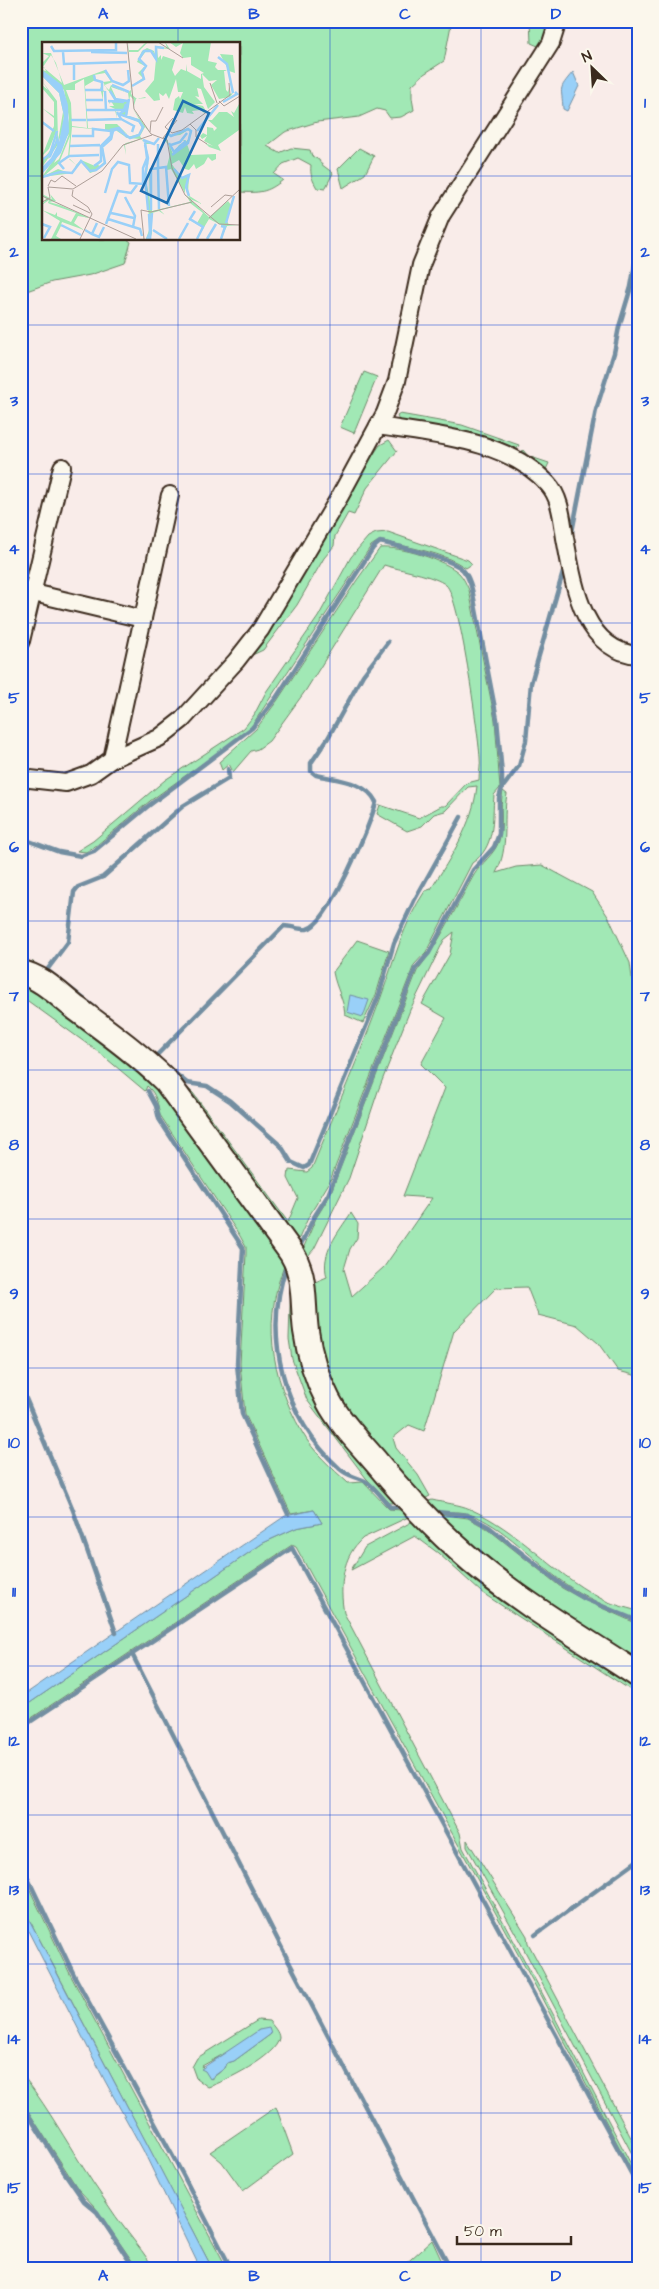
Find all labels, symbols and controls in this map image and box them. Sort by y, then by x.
text: A [98,3,109,25]
text: B [248,3,260,25]
text: C [399,3,411,25]
text: D [551,3,562,25]
inset map [42,42,240,240]
north arrow [566,42,616,92]
text: N [579,46,595,68]
text: 1 [13,92,16,114]
text: 1 [644,92,647,114]
text: 2 [8,241,19,263]
text: 2 [639,241,650,263]
text: 3 [9,390,19,412]
text: 3 [640,390,650,412]
text: 4 [9,538,20,560]
text: 4 [640,538,651,560]
text: 5 [8,687,20,709]
text: 5 [639,687,651,709]
text: 6 [9,836,19,858]
text: 6 [640,836,650,858]
text: 7 [8,985,19,1007]
text: 7 [639,985,650,1007]
text: 8 [9,1134,20,1156]
text: 8 [640,1134,651,1156]
text: 9 [9,1283,19,1305]
text: 9 [640,1283,650,1305]
text: 10 [8,1432,20,1454]
text: 10 [639,1432,651,1454]
text: 11 [12,1581,17,1603]
text: 11 [643,1581,648,1603]
text: 12 [8,1730,20,1752]
text: 12 [639,1730,651,1752]
text: 13 [9,1879,20,1901]
text: 13 [640,1879,651,1901]
text: 14 [8,2028,21,2050]
text: 14 [639,2028,652,2050]
text: 15 [7,2177,21,2199]
text: 15 [638,2177,652,2199]
scale bar [457,2214,570,2246]
text: 50 m [464,2221,502,2242]
text: A [98,2265,109,2287]
text: B [248,2265,260,2287]
text: C [399,2265,411,2287]
text: D [551,2265,562,2287]

